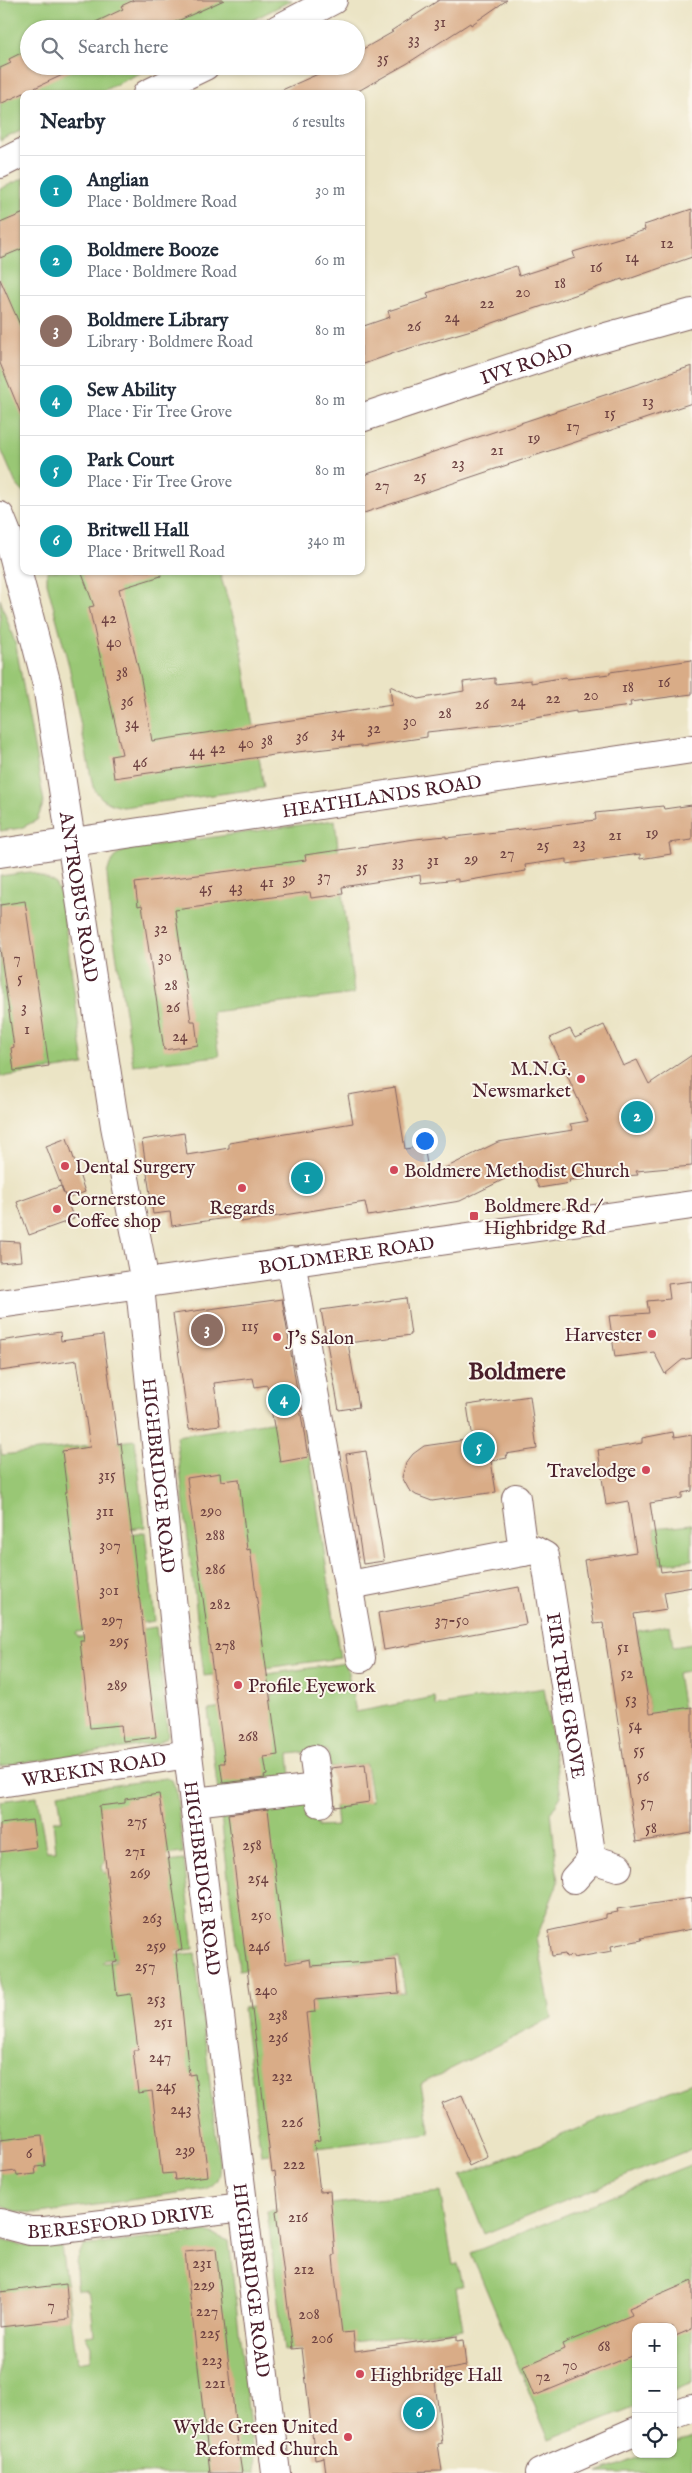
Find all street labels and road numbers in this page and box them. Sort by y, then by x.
street label: IVY ROAD [478,338,576,391]
street label: HEATHLANDS ROAD [281,771,483,824]
street label: ANTROBUS ROAD [53,809,103,984]
street label: BOLDMERE ROAD [257,1232,436,1281]
street label: HIGHBRIDGE ROAD [135,1377,179,1574]
street label: FIR TREE GROVE [540,1611,589,1781]
street label: WREKIN ROAD [20,1748,168,1793]
street label: HIGHBRIDGE ROAD [177,1780,225,1977]
street label: HIGHBRIDGE ROAD [227,2182,274,2379]
street label: BERESFORD DRIVE [27,2201,215,2246]

